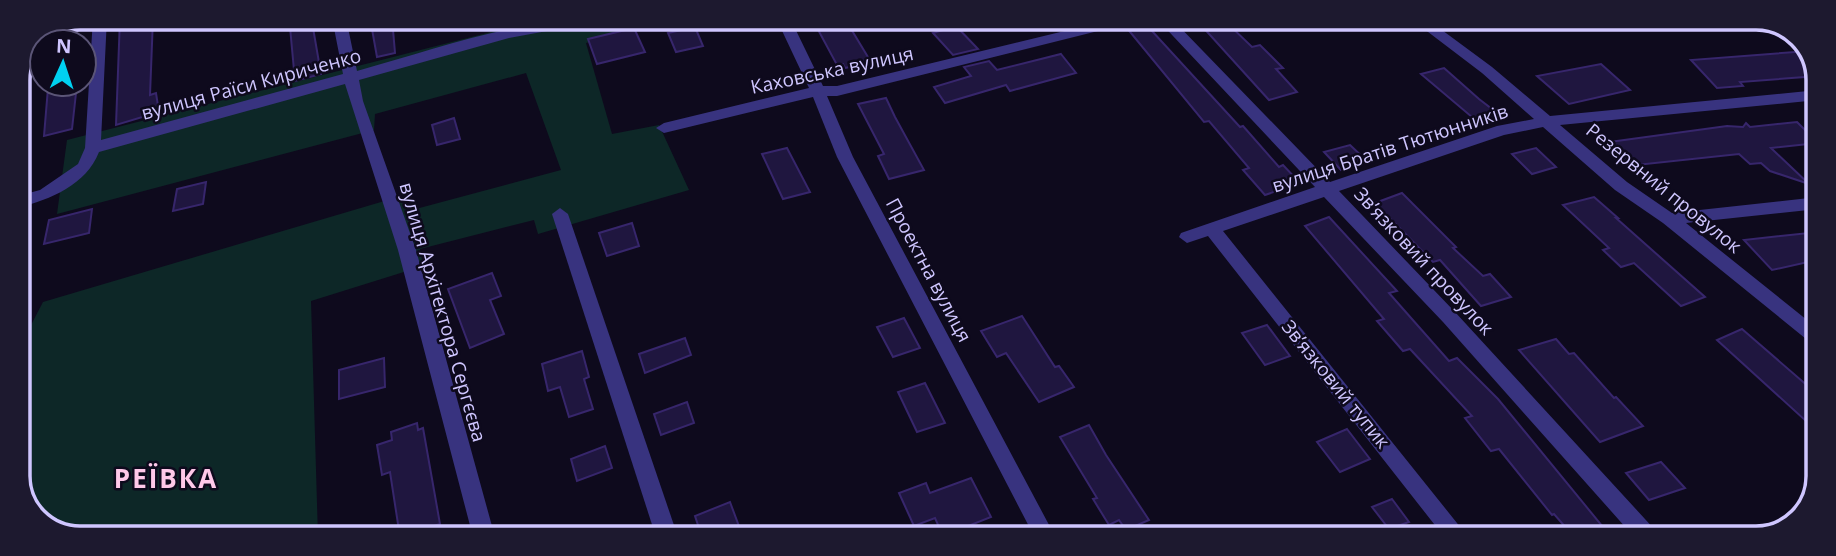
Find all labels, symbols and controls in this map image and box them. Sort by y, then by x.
north arrow [28,28,98,98]
text: N [55,33,72,59]
street label: Каховська вулиця [748,40,916,100]
street label: вулиця Раїси Кириченко [138,42,364,126]
street label: вулиця Братів Тютюнників [1269,97,1511,198]
street label: Резервний провулок [1581,117,1747,259]
street label: вулиця Архітектора Сергєєва [393,179,493,445]
street label: Звʼязковий провулок [1348,181,1500,341]
street label: Проектна вулиця [880,193,978,347]
street label: Звʼязковий тупик [1276,314,1396,454]
district label: РЕЇВКА [114,460,218,496]

